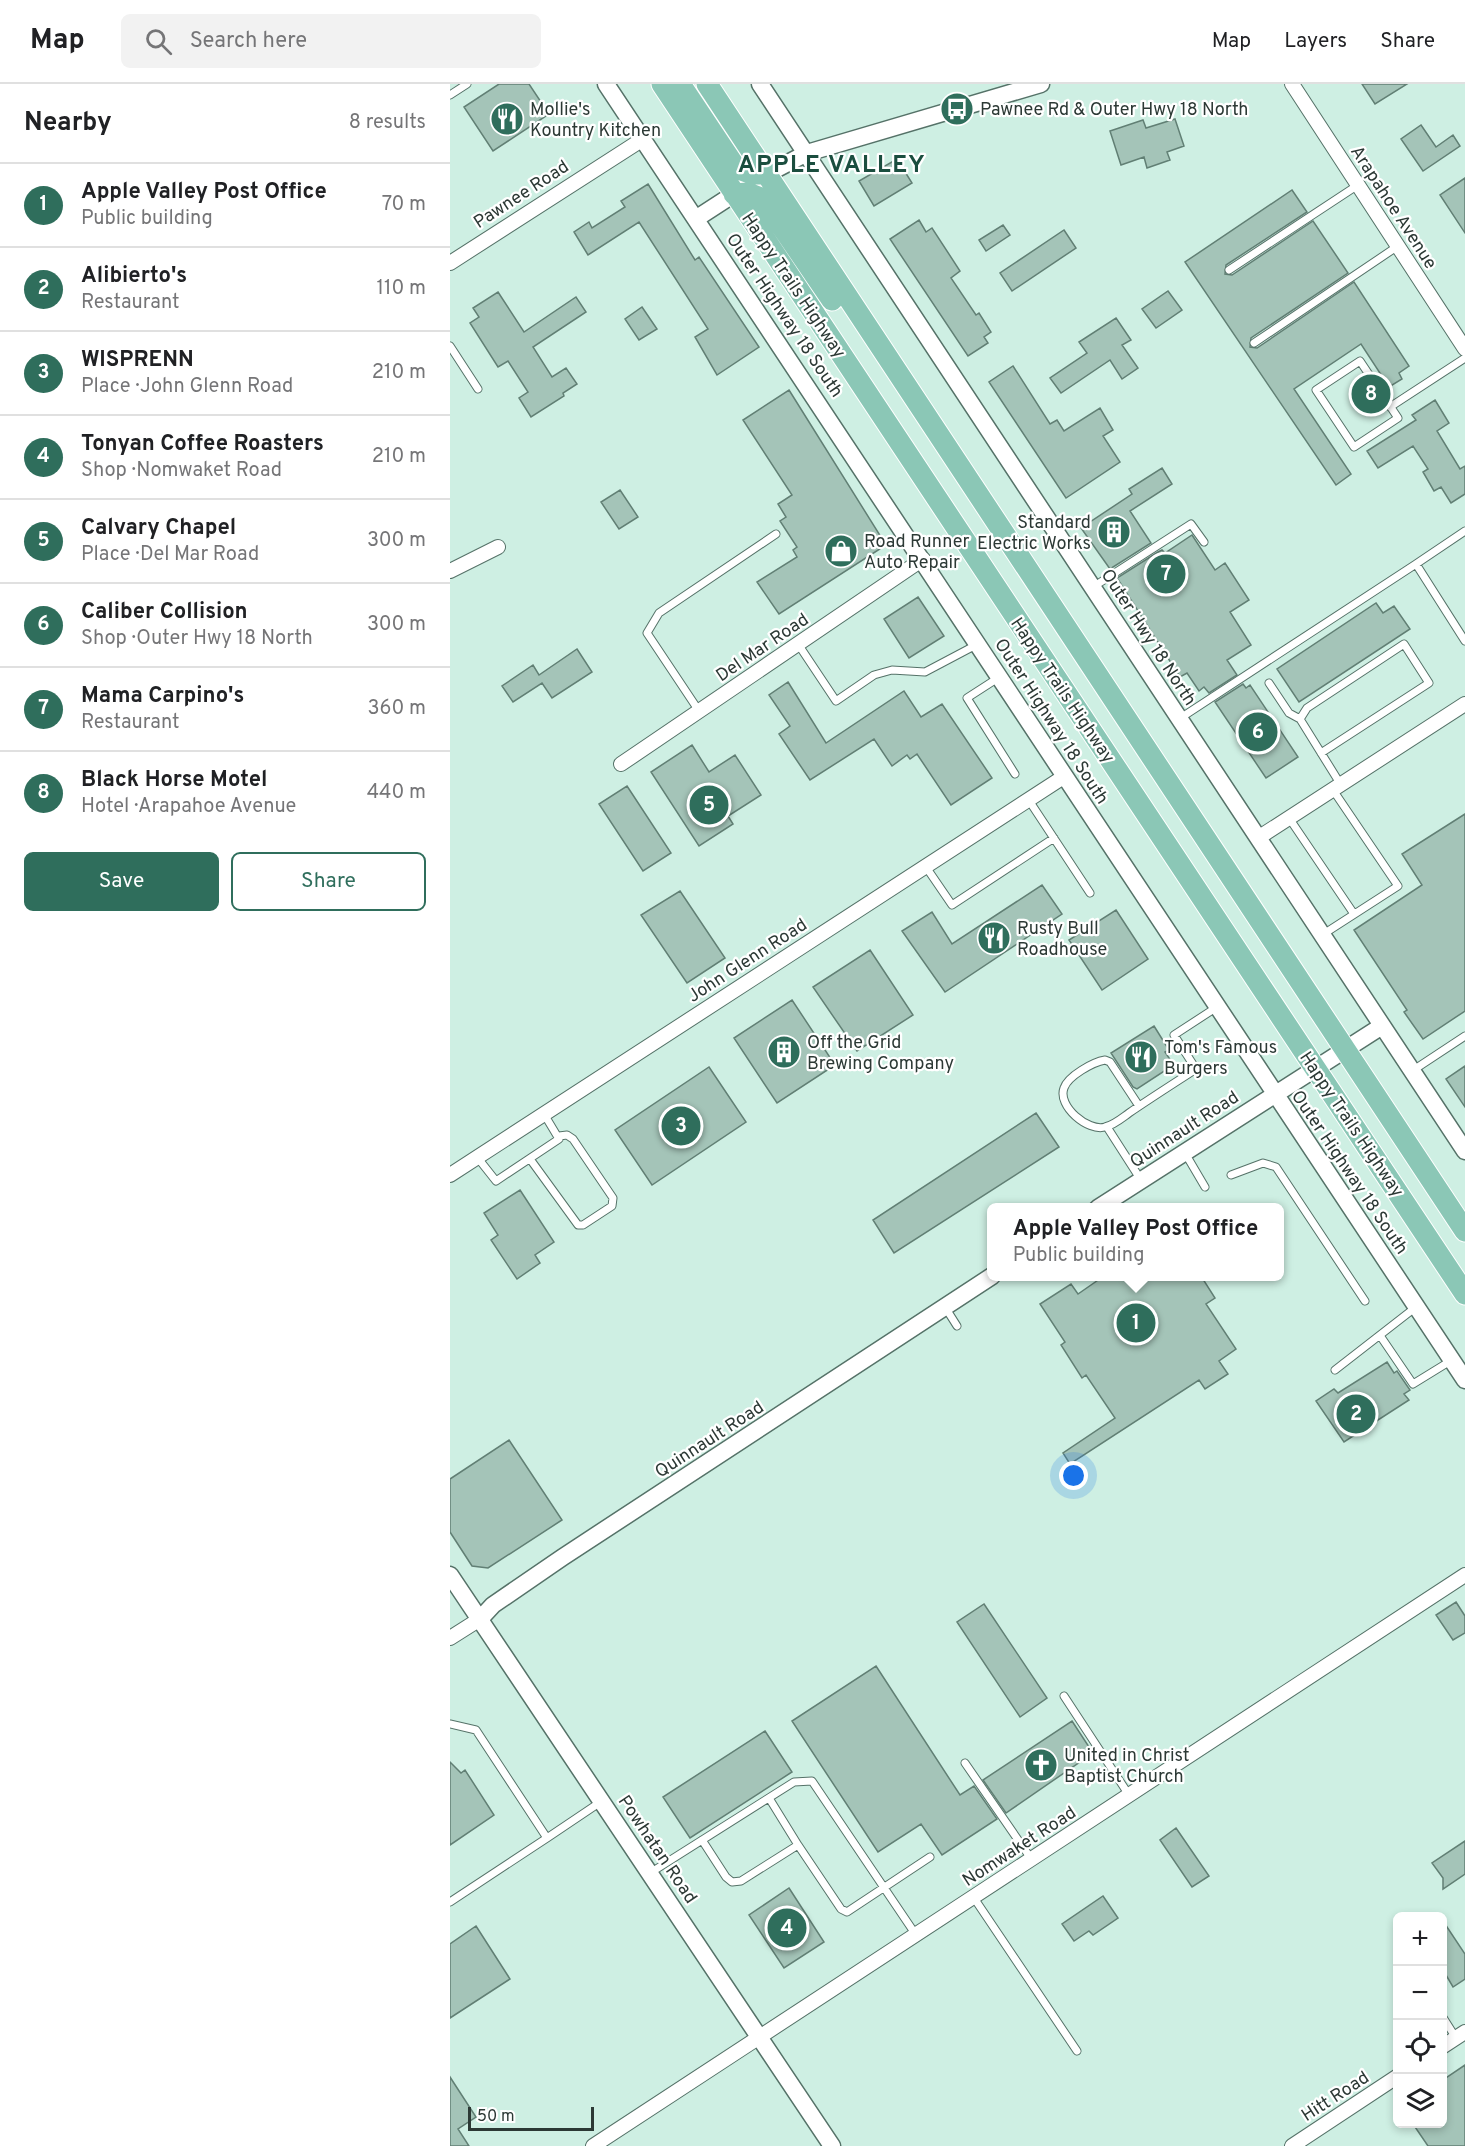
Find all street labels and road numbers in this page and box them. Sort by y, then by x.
street label: Arapahoe Avenue [1344,142,1441,274]
street label: Pawnee Road [470,156,574,235]
street label: Happy Trails Highway [735,209,850,363]
street label: Outer Highway 18 South [720,229,847,402]
street label: Outer Hwy 18 North [1095,565,1201,711]
street label: Del Mar Road [712,609,814,688]
street label: Happy Trails Highway [1004,614,1119,768]
street label: Outer Highway 18 South [988,634,1113,809]
street label: John Glenn Road [684,914,812,1008]
street label: Happy Trails Highway [1293,1048,1408,1202]
street label: Quinnault Road [1126,1086,1244,1174]
street label: Outer Highway 18 South [1285,1086,1412,1259]
street label: Quinnault Road [651,1396,769,1484]
street label: Powhatan Road [612,1791,701,1908]
street label: Nomwaket Road [959,1802,1081,1893]
street label: Hitt Road [1298,2067,1374,2128]

